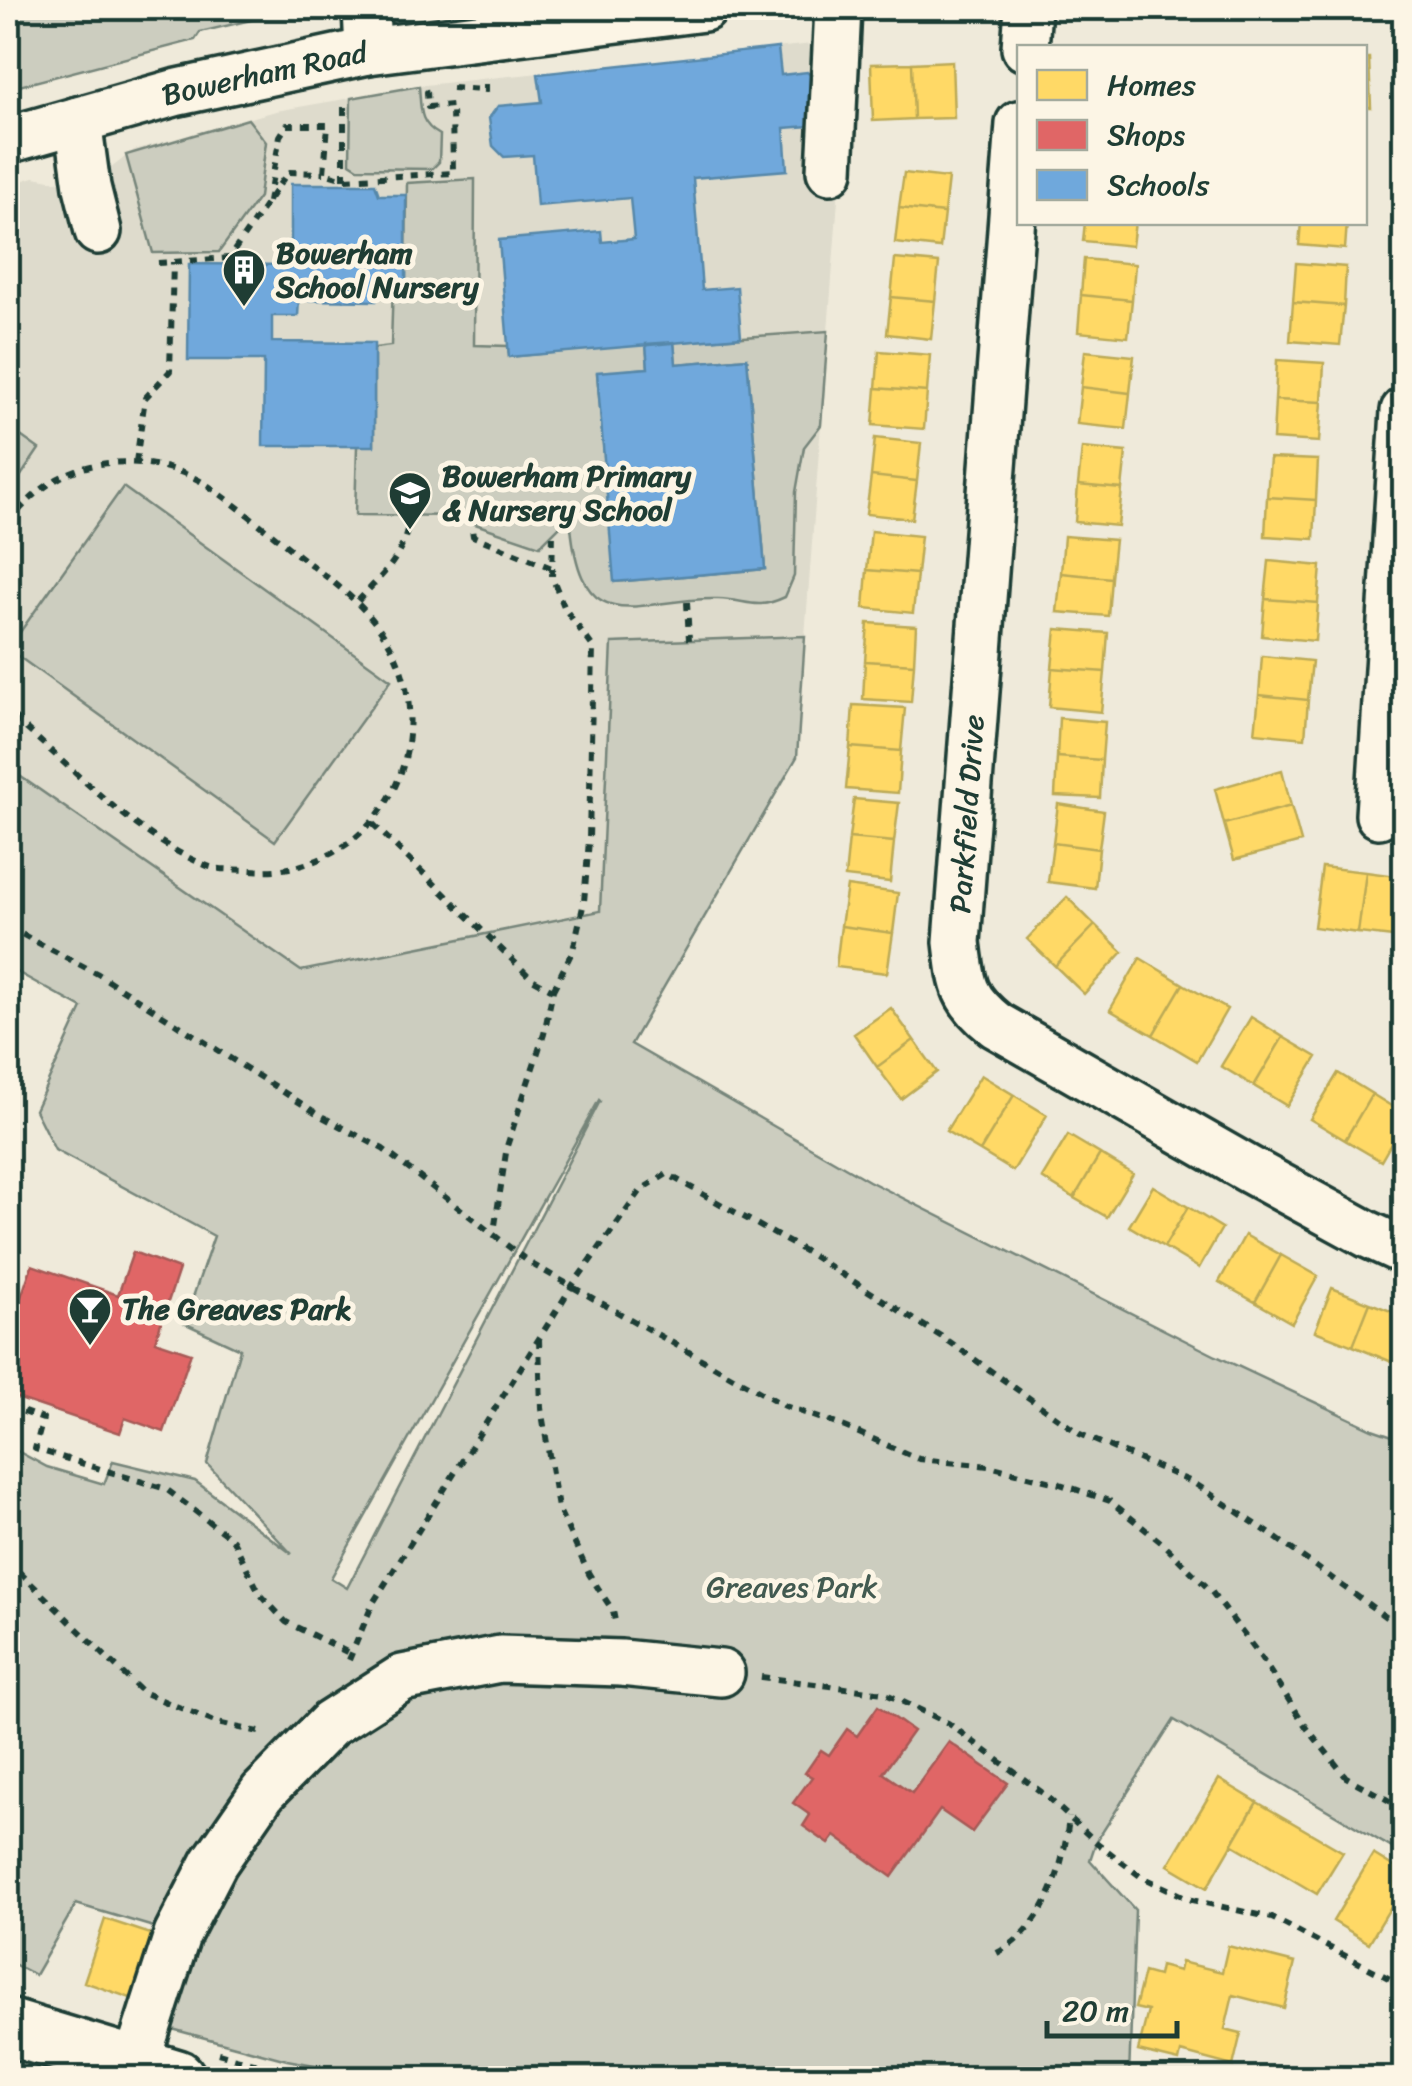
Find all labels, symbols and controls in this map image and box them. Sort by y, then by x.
street label: Bowerham Road [155,25,374,122]
legend [1017,45,1367,225]
text: Homes [1107,58,1196,112]
text: Shops [1107,108,1186,162]
text: Schools [1107,158,1210,212]
place label: Bowerham School Nursery [275,226,480,314]
building icon: Bowerham School Nursery [221,247,267,308]
place label: Bowerham Primary & Nursery School [442,449,692,537]
school or university icon: Bowerham Primary & Nursery School [387,470,433,531]
street label: Parkfield Drive [933,713,1001,915]
place label: The Greaves Park [122,1282,352,1336]
bar icon: The Greaves Park [67,1286,113,1347]
park label: Greaves Park [706,1560,878,1614]
scale bar [1047,1976,1177,2038]
text: 20 m [1062,1984,1129,2038]

